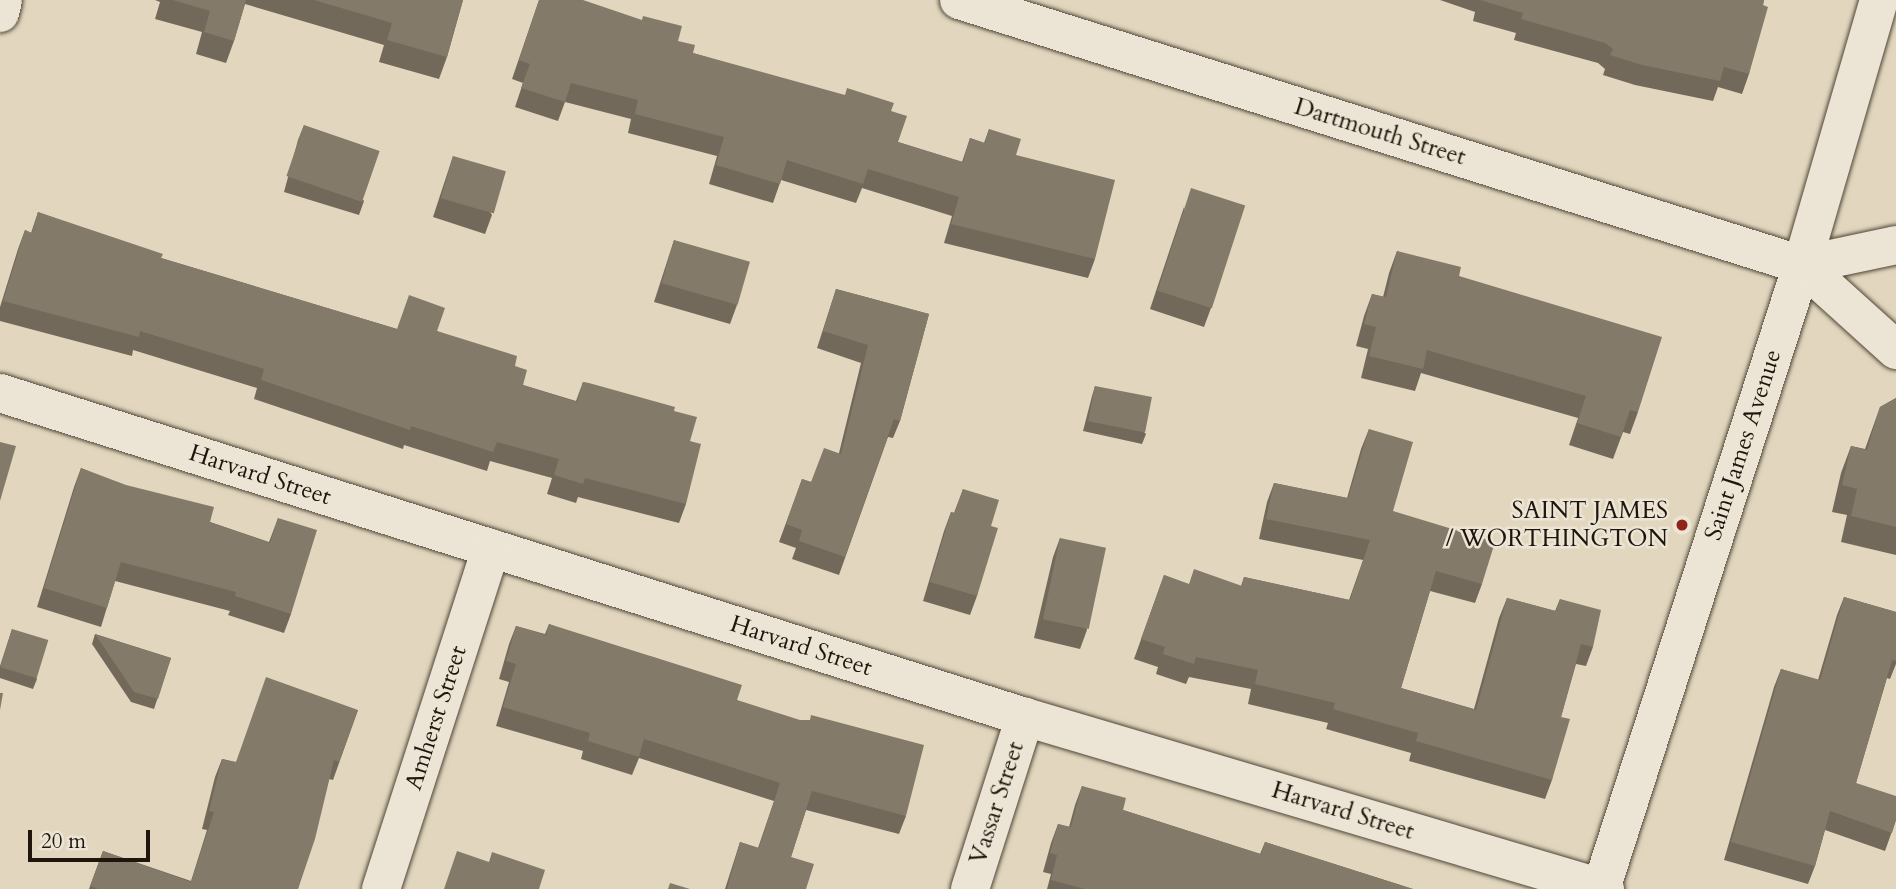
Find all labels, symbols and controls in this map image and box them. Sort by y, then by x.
street label: Dartmouth Street [1291,92,1469,172]
street label: Saint James Avenue [1699,346,1787,544]
street label: Harvard Street [185,439,335,511]
place label: SAINT JAMES / WORTHINGTON [1446,497,1668,553]
marker: SAINT JAMES / WORTHINGTON [1674,517,1690,533]
street label: Harvard Street [726,610,876,682]
street label: Amherst Street [399,642,473,794]
street label: Vassar Street [964,738,1030,868]
street label: Harvard Street [1268,776,1418,846]
scale bar [32,816,154,860]
text: 20 m [41,827,86,856]

